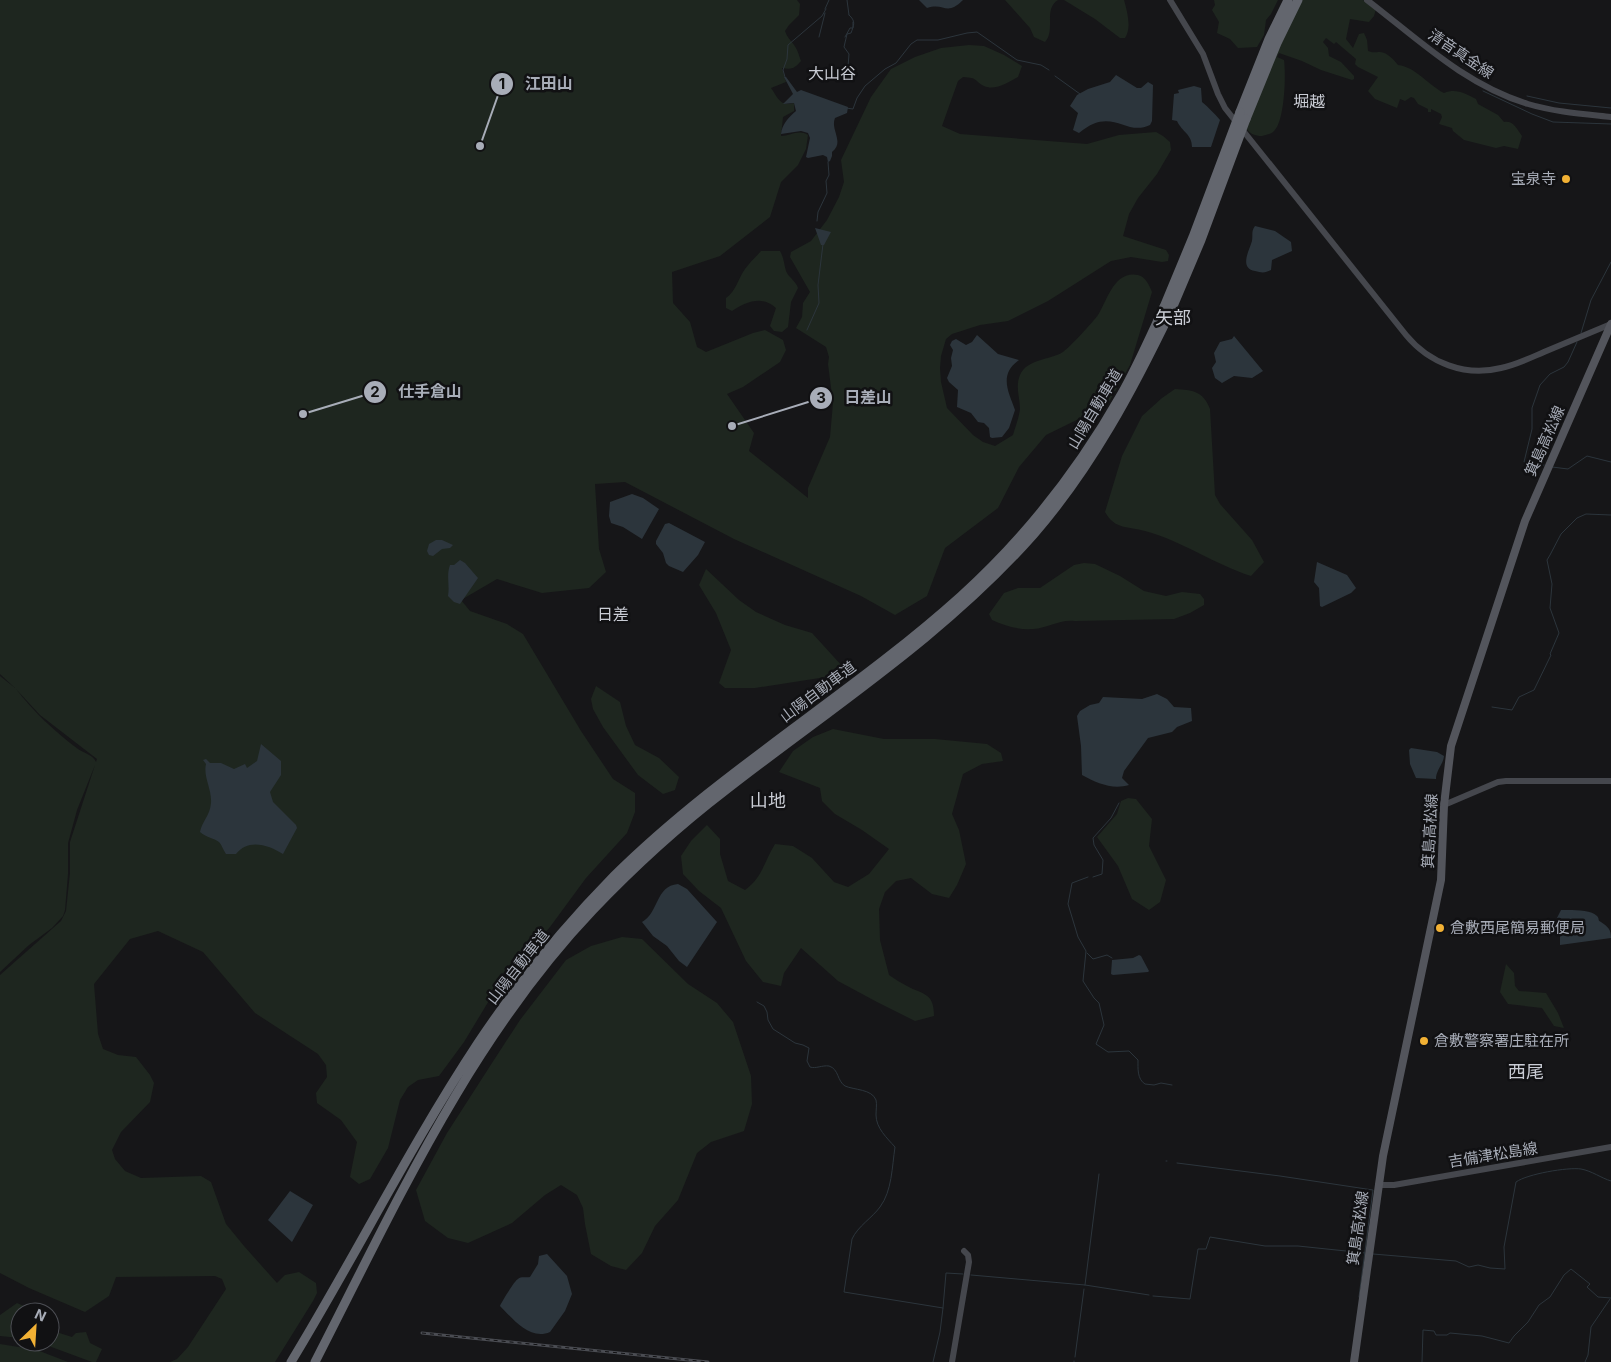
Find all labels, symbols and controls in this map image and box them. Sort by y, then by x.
street label: 清音真金線 [1425,25,1498,82]
district label: 大山谷 [808,63,856,83]
callout: 江田山 [490,68,583,99]
text: 江田山 [525,73,573,93]
text: 1 [499,74,505,93]
district label: 堀越 [1293,91,1325,111]
place label: 宝泉寺 [1511,169,1556,188]
marker: 宝泉寺 [1560,173,1572,185]
district label: 矢部 [1155,307,1191,328]
street label: 山陽自動車道 [1063,365,1126,452]
callout: 仕手倉山 [363,376,472,407]
text: 仕手倉山 [398,381,462,401]
text: 2 [370,382,380,401]
callout: 日差山 [809,382,902,413]
text: 日差山 [844,387,892,407]
text: 3 [816,388,826,407]
street label: 箕島高松線 [1521,403,1568,479]
district label: 日差 [597,604,629,624]
street label: 山陽自動車道 [776,657,859,726]
district label: 山地 [750,790,786,811]
street label: 箕島高松線 [1418,793,1441,869]
place label: 倉敷西尾簡易郵便局 [1450,918,1585,937]
marker: 倉敷西尾簡易郵便局 [1434,922,1446,934]
street label: 山陽自動車道 [482,925,553,1008]
place label: 倉敷警察署庄駐在所 [1434,1031,1569,1050]
marker: 倉敷警察署庄駐在所 [1418,1035,1430,1047]
district label: 西尾 [1508,1061,1544,1082]
street label: 吉備津松島線 [1447,1138,1539,1171]
street label: 箕島高松線 [1343,1189,1372,1266]
north arrow [10,1302,60,1352]
text: N [32,1305,49,1325]

